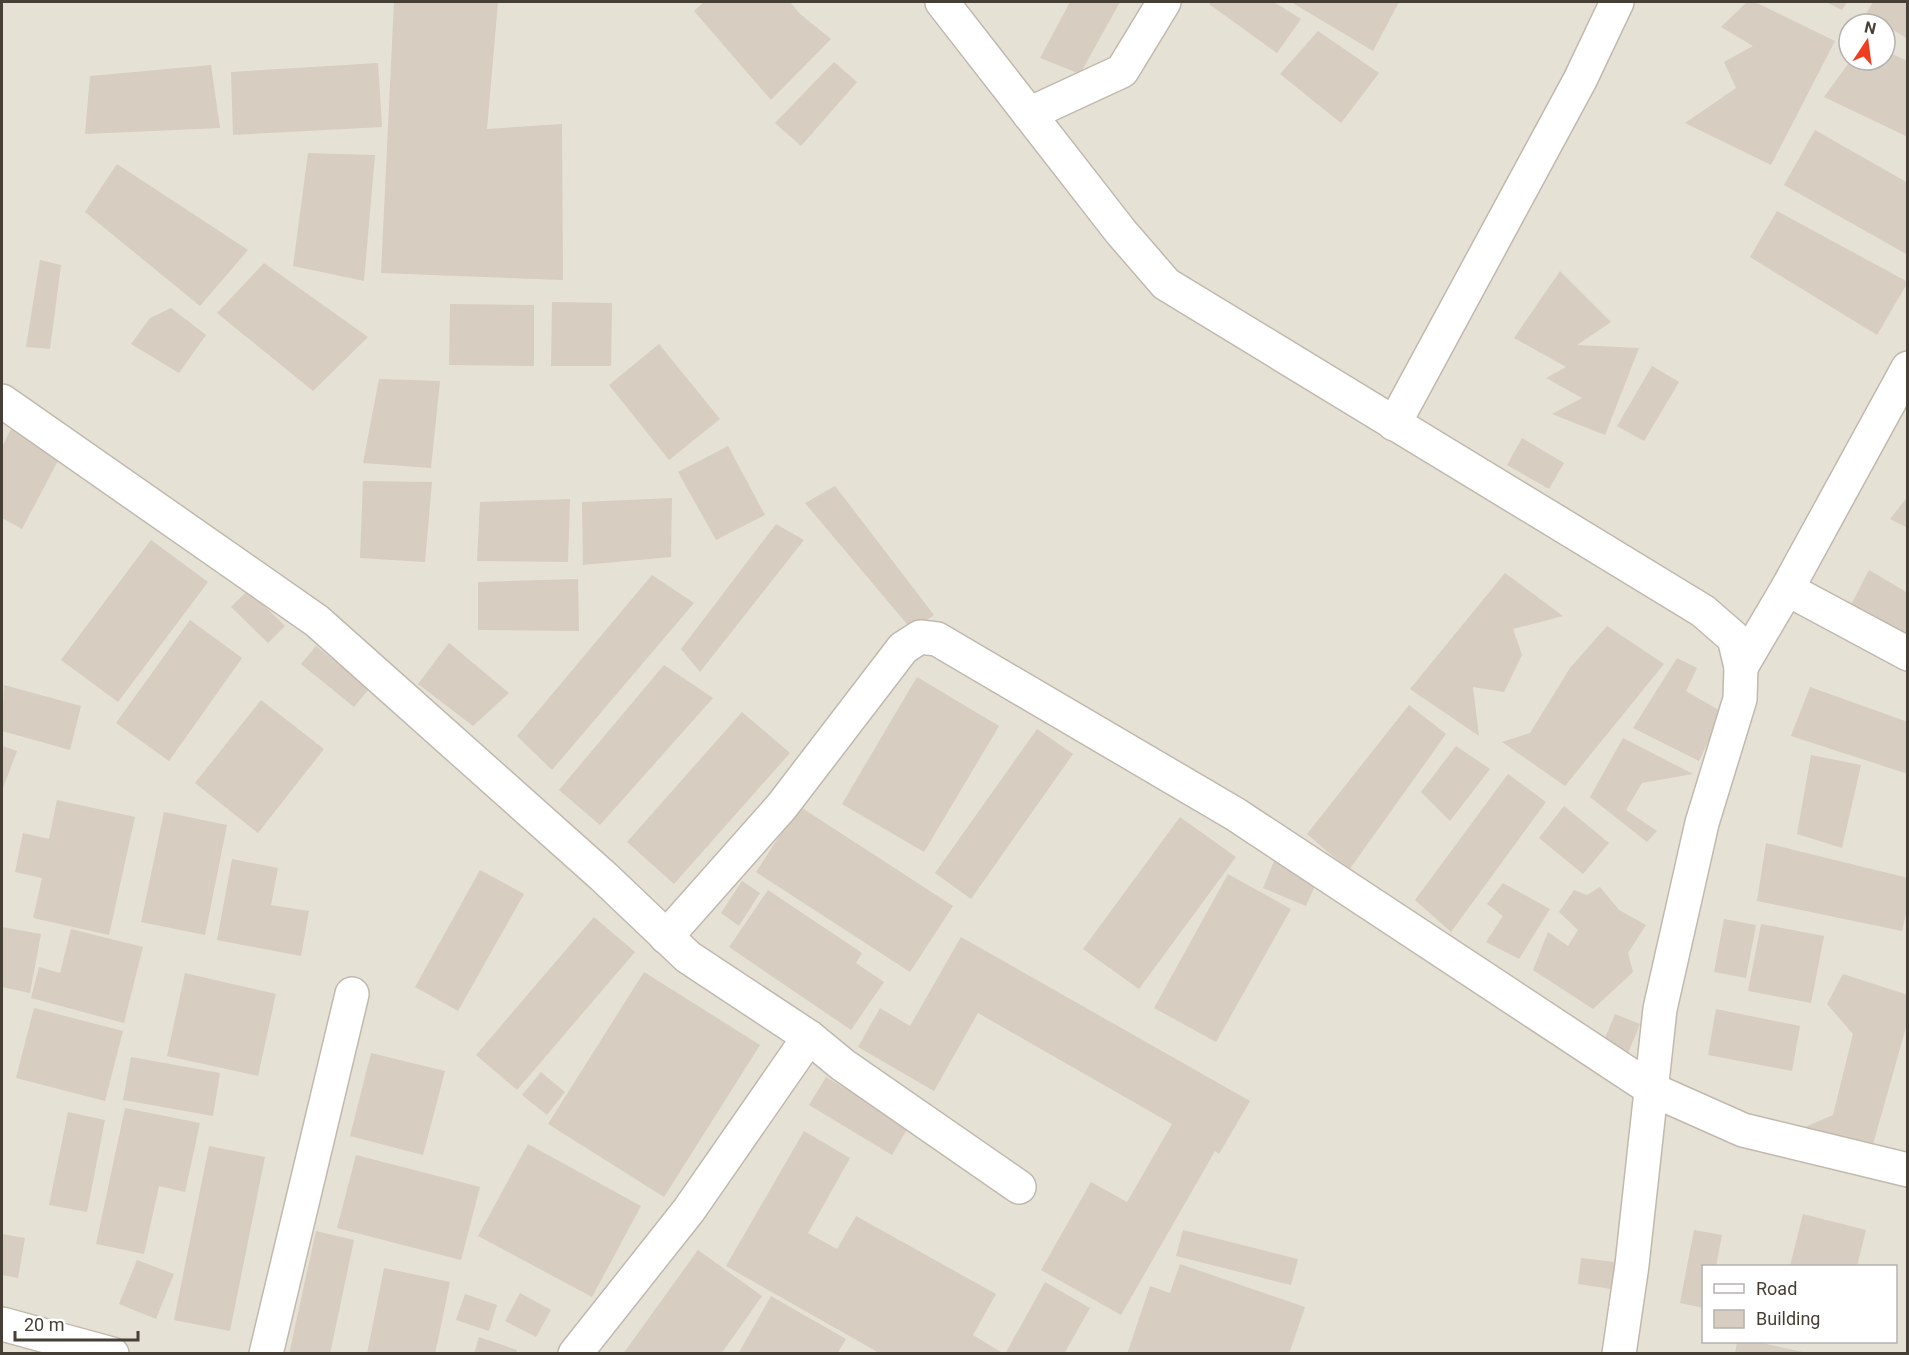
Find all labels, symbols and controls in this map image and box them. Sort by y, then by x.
north arrow [1837,12,1897,72]
text: N [1863,17,1878,38]
legend [1702,1265,1897,1343]
text: Road [1756,1278,1797,1299]
scale bar [15,1304,138,1342]
text: Building [1756,1308,1820,1329]
text: 20 m [24,1314,64,1335]

